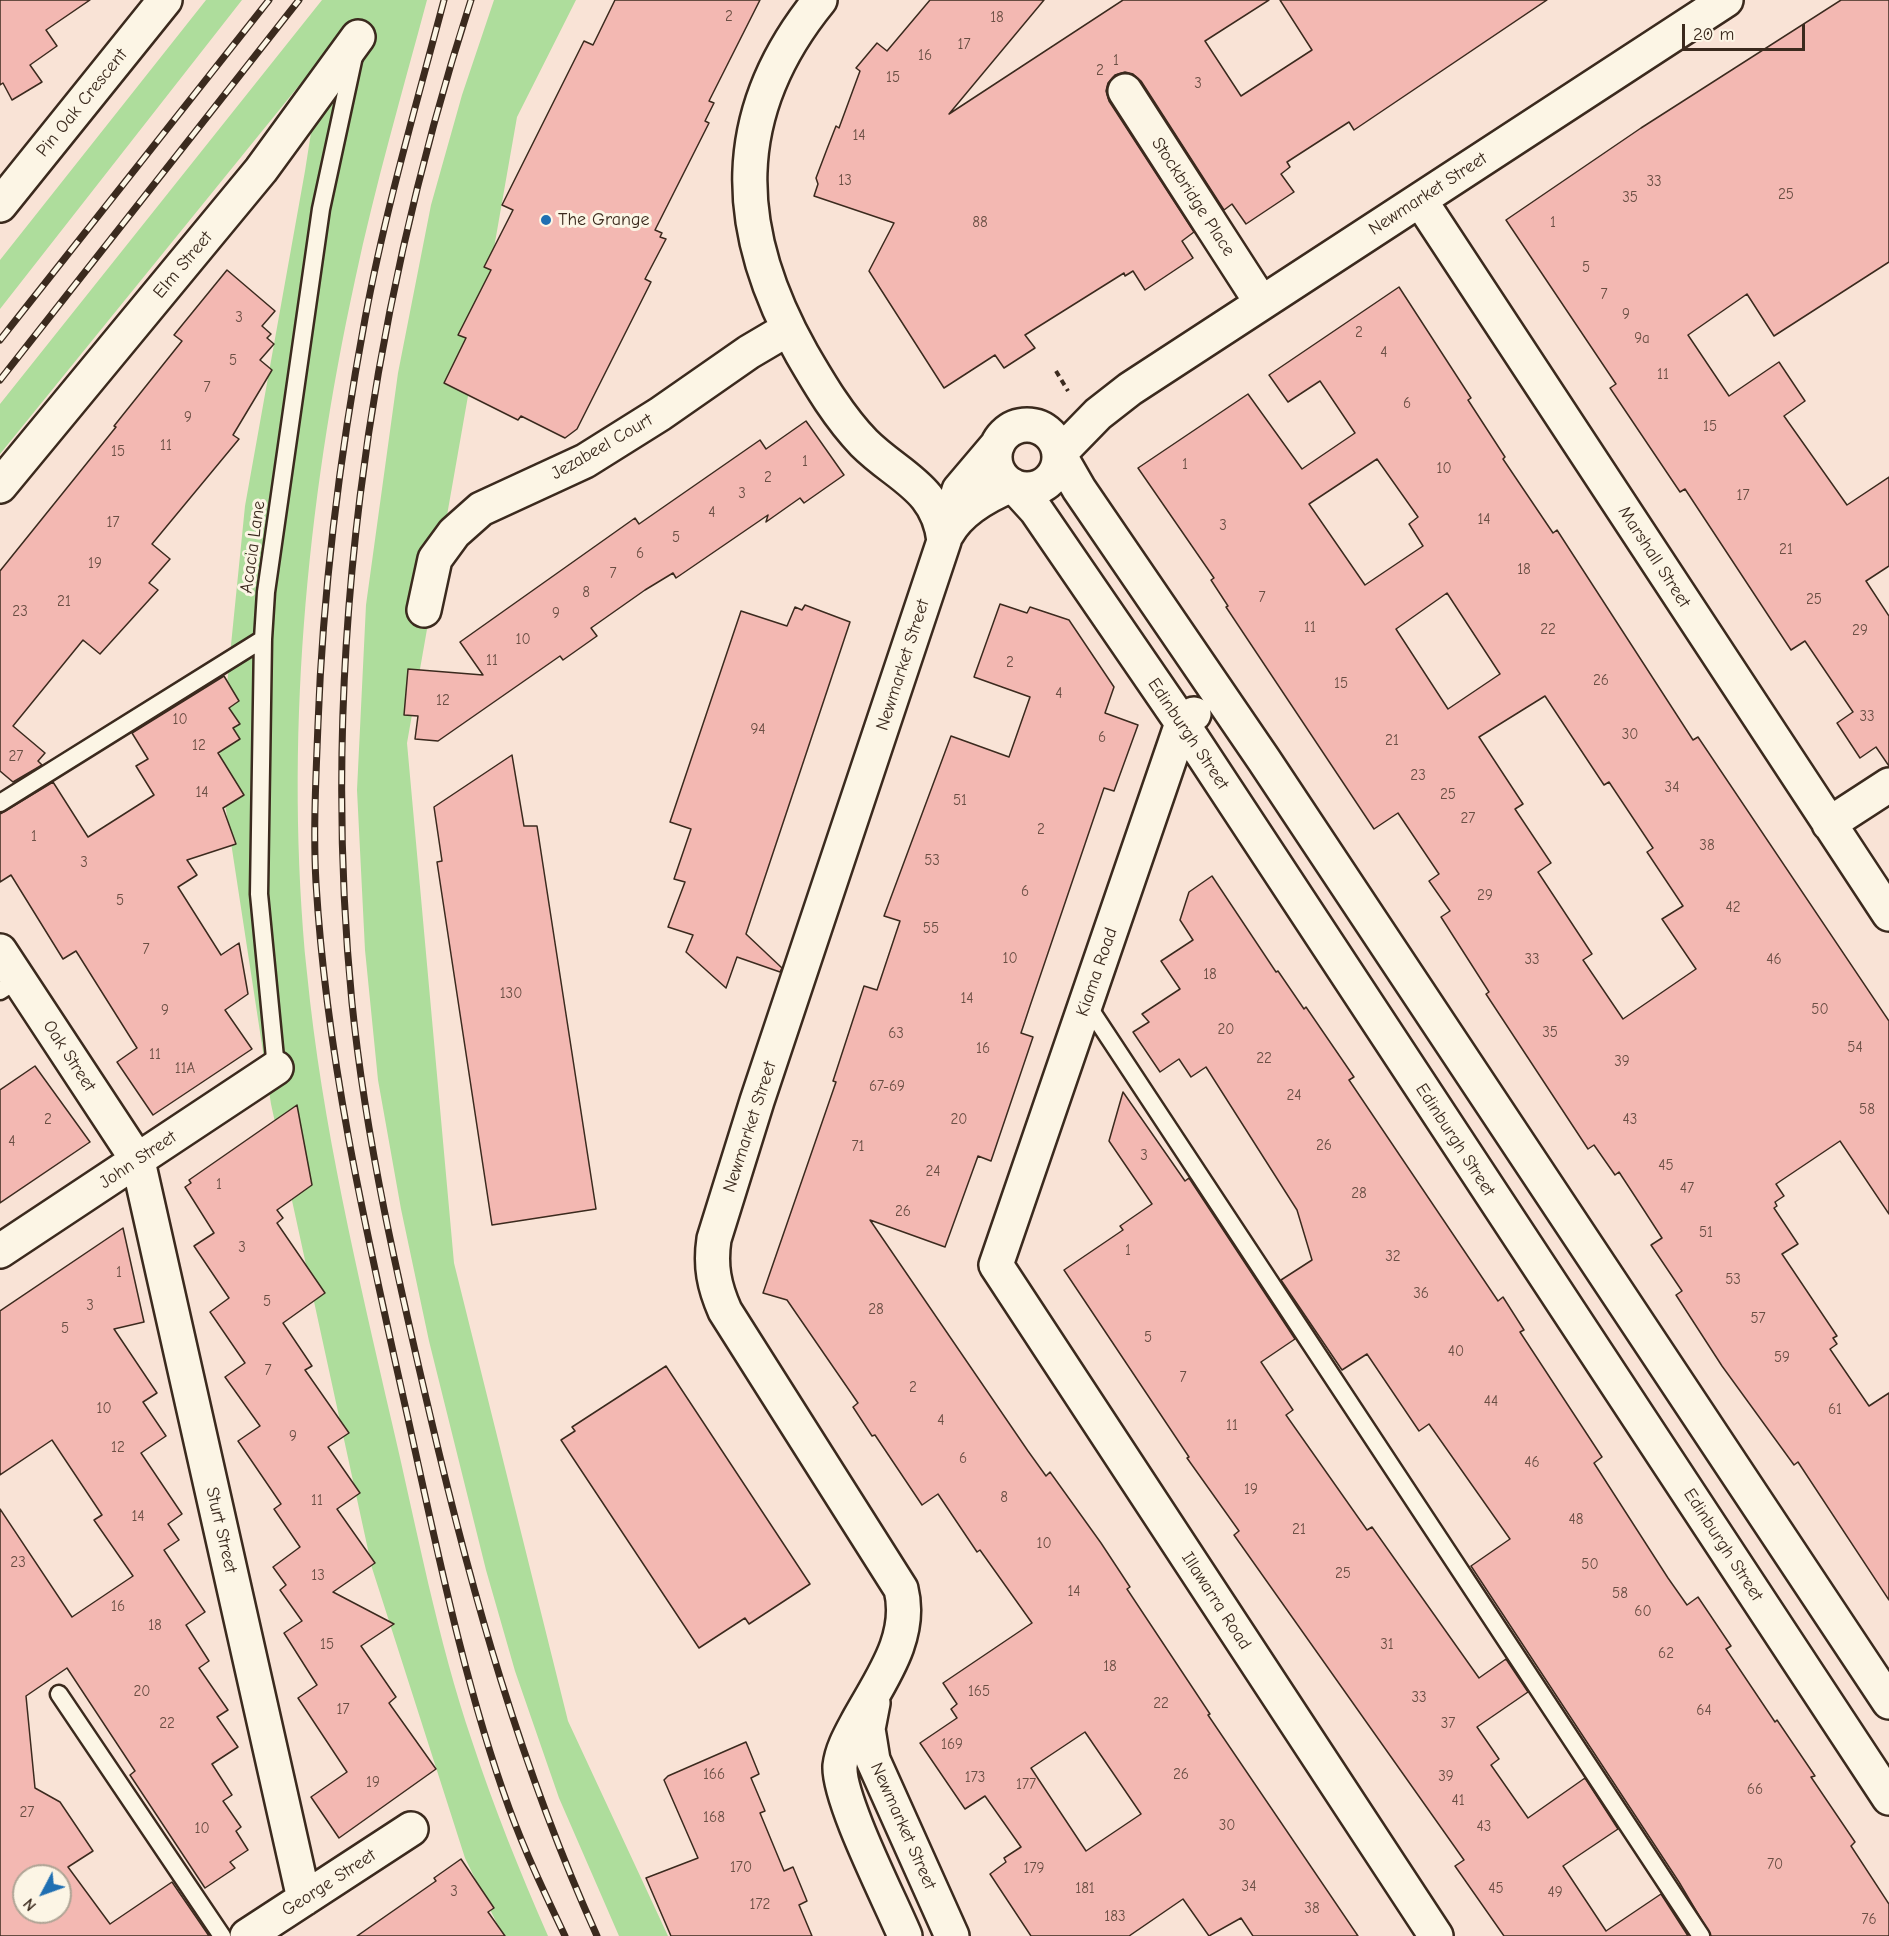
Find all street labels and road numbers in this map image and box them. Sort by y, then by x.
street label: Pin Oak Crescent [32,45,132,161]
street label: Stockbridge Place [1147,133,1239,261]
street label: Newmarket Street [1365,148,1491,240]
street label: Elm Street [149,227,217,303]
street label: Jezabeel Court [547,409,657,485]
street label: Acacia Lane [236,499,270,595]
street label: Marshall Street [1613,502,1695,612]
street label: Newmarket Street [872,597,934,733]
street label: Edinburgh Street [1143,674,1233,794]
street label: Kiama Road [1072,925,1122,1019]
street label: Oak Street [38,1016,100,1096]
street label: Newmarket Street [719,1059,781,1195]
street label: Edinburgh Street [1411,1080,1499,1200]
street label: John Street [95,1126,181,1194]
street label: Sturt Street [201,1485,241,1575]
street label: Edinburgh Street [1679,1485,1767,1605]
street label: Illawarra Road [1176,1548,1256,1654]
street label: Newmarket Street [865,1759,941,1893]
street label: George Street [278,1845,380,1921]

